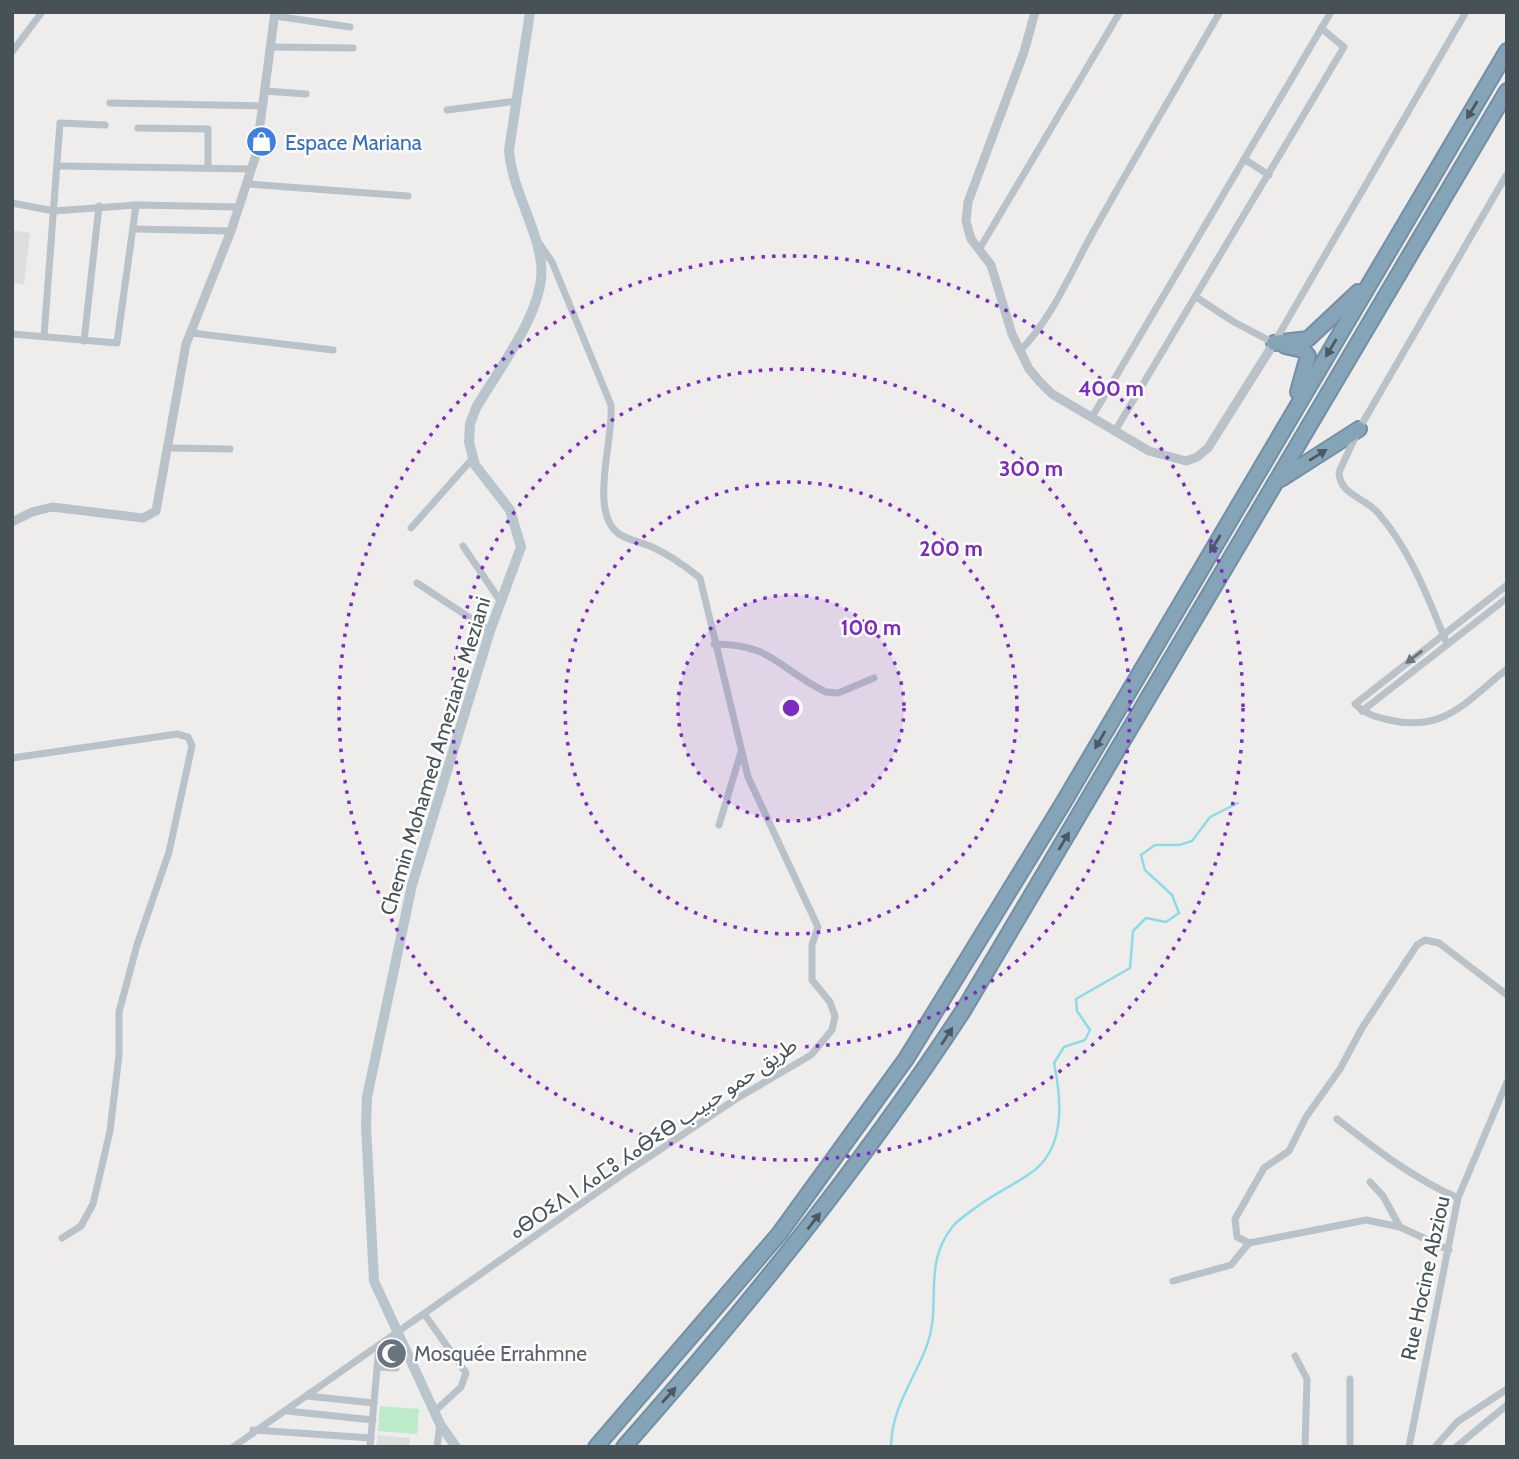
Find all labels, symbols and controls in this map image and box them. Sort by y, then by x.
one-way arrow [1466,100,1479,119]
shop icon: Espace Mariana [245,125,279,159]
place label: Espace Mariana [285,130,422,155]
one-way arrow [1325,338,1338,357]
text: 400 m [1078,376,1144,401]
one-way arrow [1308,449,1328,462]
text: 300 m [999,456,1063,481]
one-way arrow [1209,534,1222,553]
text: 200 m [919,536,983,561]
street label: Chemin Mohamed Ameziane Meziani [375,594,495,918]
text: 100 m [841,615,901,640]
one-way arrow [1406,649,1424,664]
centre of rings [779,696,803,720]
one-way arrow [1094,730,1106,749]
one-way arrow [1058,831,1070,851]
one-way arrow [940,1026,953,1046]
street label: ⴰⴱⵔⵉⴷ ⵏ ⵃⴰⵎⵓ ⵃⴰⴱⵉⴱ طريق حمو حبيب [504,1032,802,1245]
street label: Rue Hocine Abziou [1395,1193,1455,1363]
one-way arrow [807,1212,821,1230]
mosque icon: Mosquée Errahmne [374,1336,408,1370]
place label: Mosquée Errahmne [414,1341,587,1366]
one-way arrow [660,1387,676,1404]

